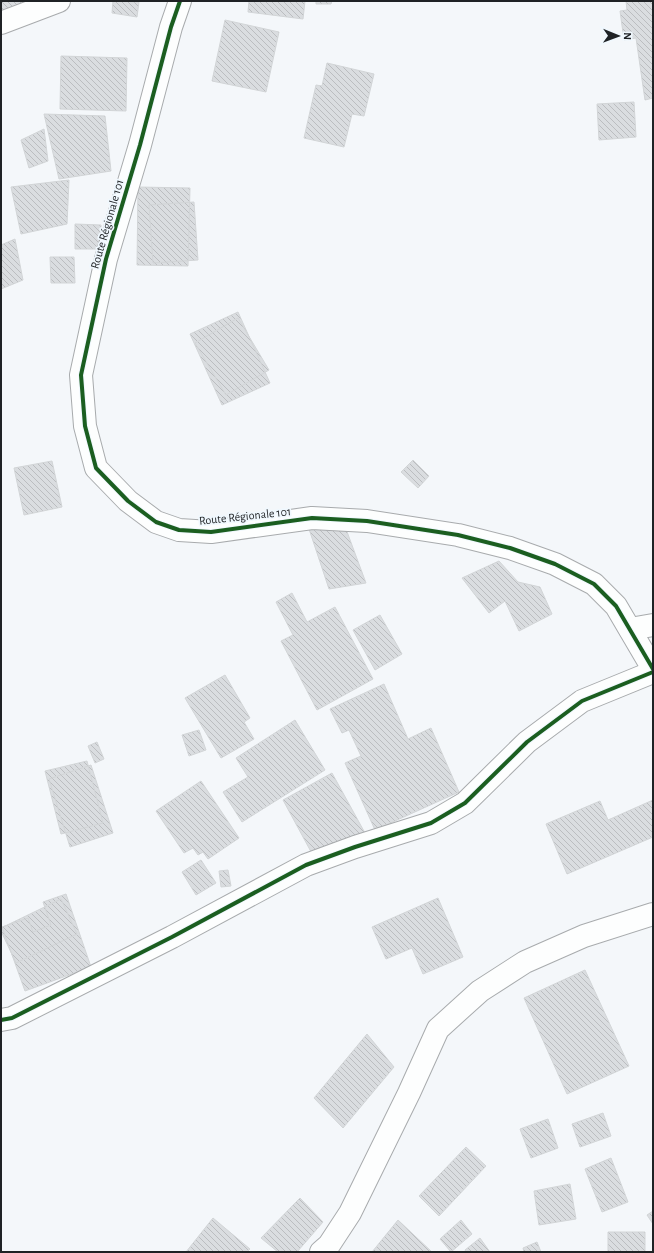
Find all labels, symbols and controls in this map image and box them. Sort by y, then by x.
north arrow [598,16,638,56]
text: N [622,32,633,40]
street label: Route Régionale 101 [88,178,126,270]
street label: Route Régionale 101 [198,505,292,527]

